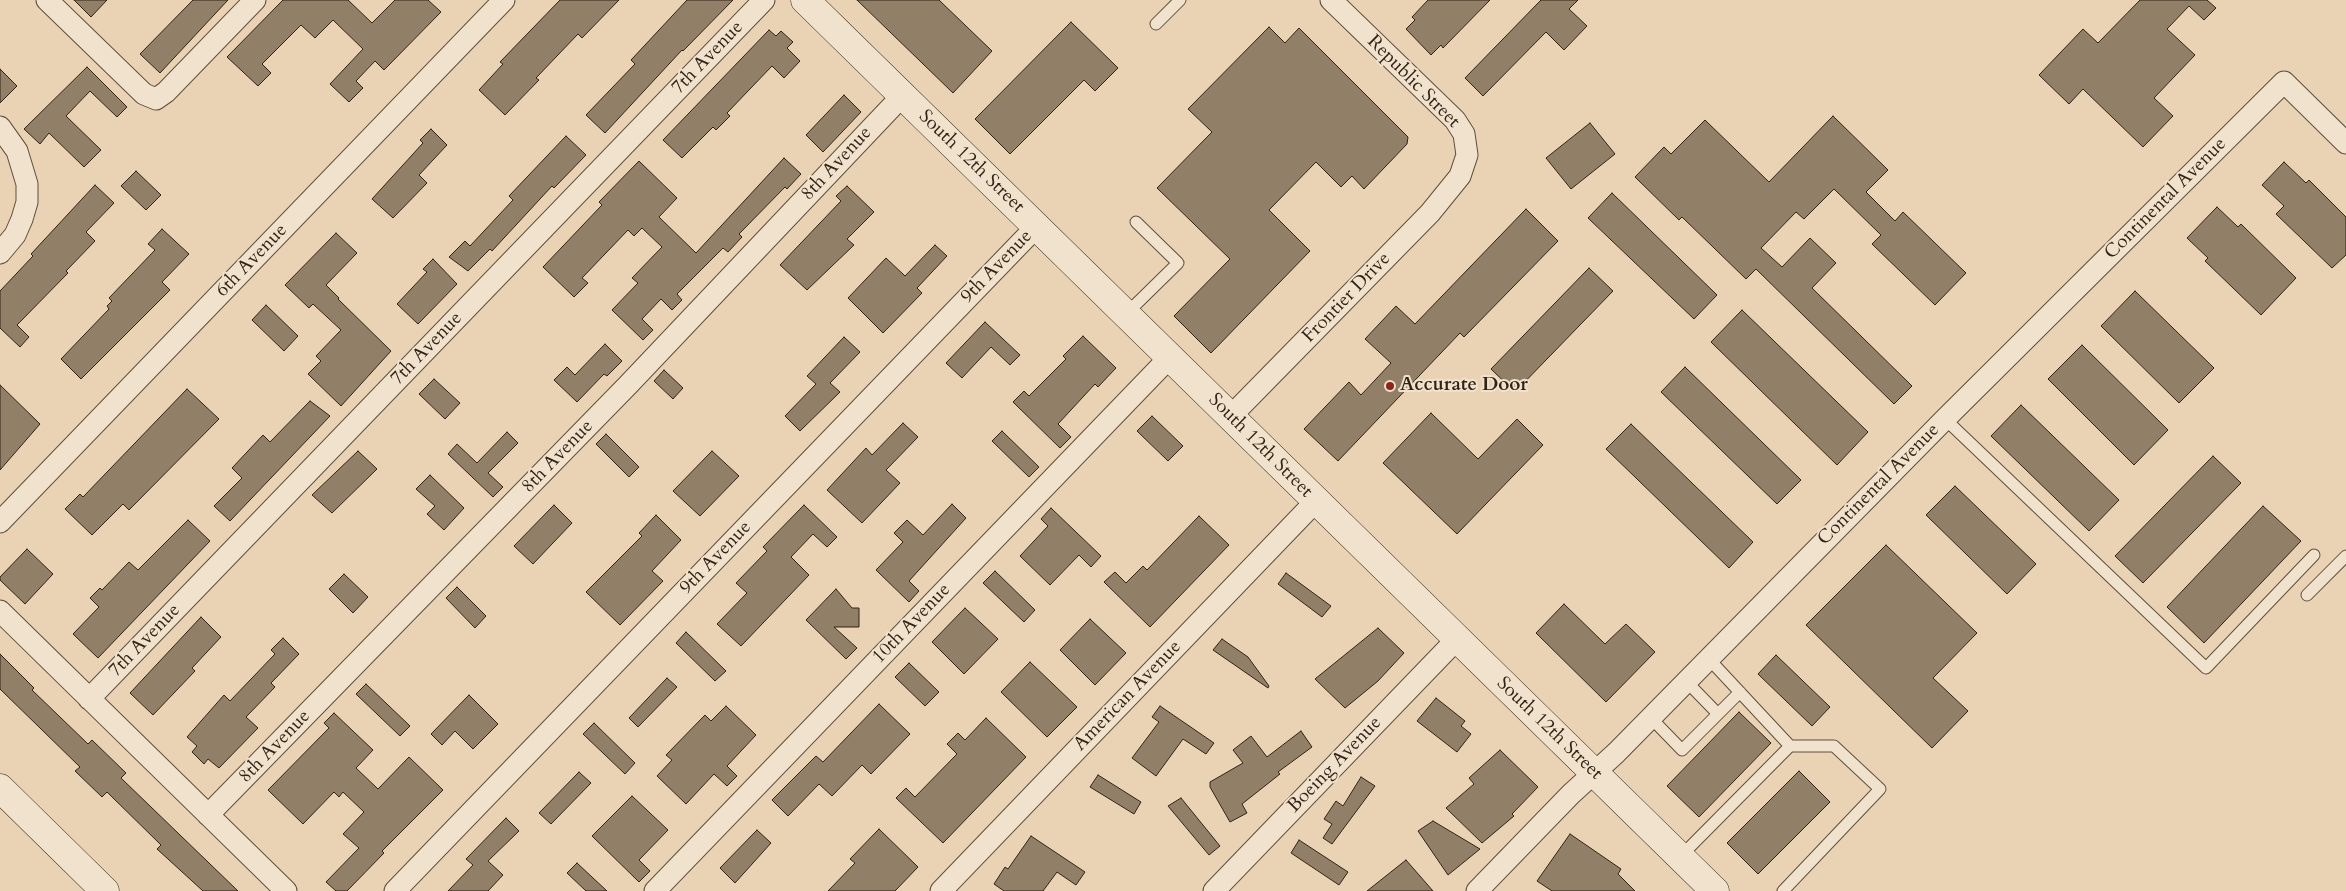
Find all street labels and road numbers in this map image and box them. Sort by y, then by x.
street label: 7th Avenue [668,17,748,99]
street label: Republic Street [1362,31,1464,133]
street label: South 12th Street [913,106,1029,218]
street label: 8th Avenue [797,122,877,206]
street label: Continental Avenue [2100,133,2232,265]
street label: 6th Avenue [212,220,292,302]
street label: 9th Avenue [957,226,1037,308]
street label: Frontier Drive [1298,248,1396,348]
street label: 7th Avenue [387,308,467,390]
street label: South 12th Street [1203,389,1317,503]
street label: 8th Avenue [518,416,598,498]
street label: Continental Avenue [1813,419,1945,551]
street label: 9th Avenue [676,517,756,599]
street label: 10th Avenue [868,579,956,669]
street label: 7th Avenue [105,600,185,682]
street label: American Avenue [1069,636,1187,756]
street label: South 12th Street [1491,673,1607,785]
street label: 8th Avenue [235,706,315,788]
street label: Boeing Avenue [1283,712,1387,818]

